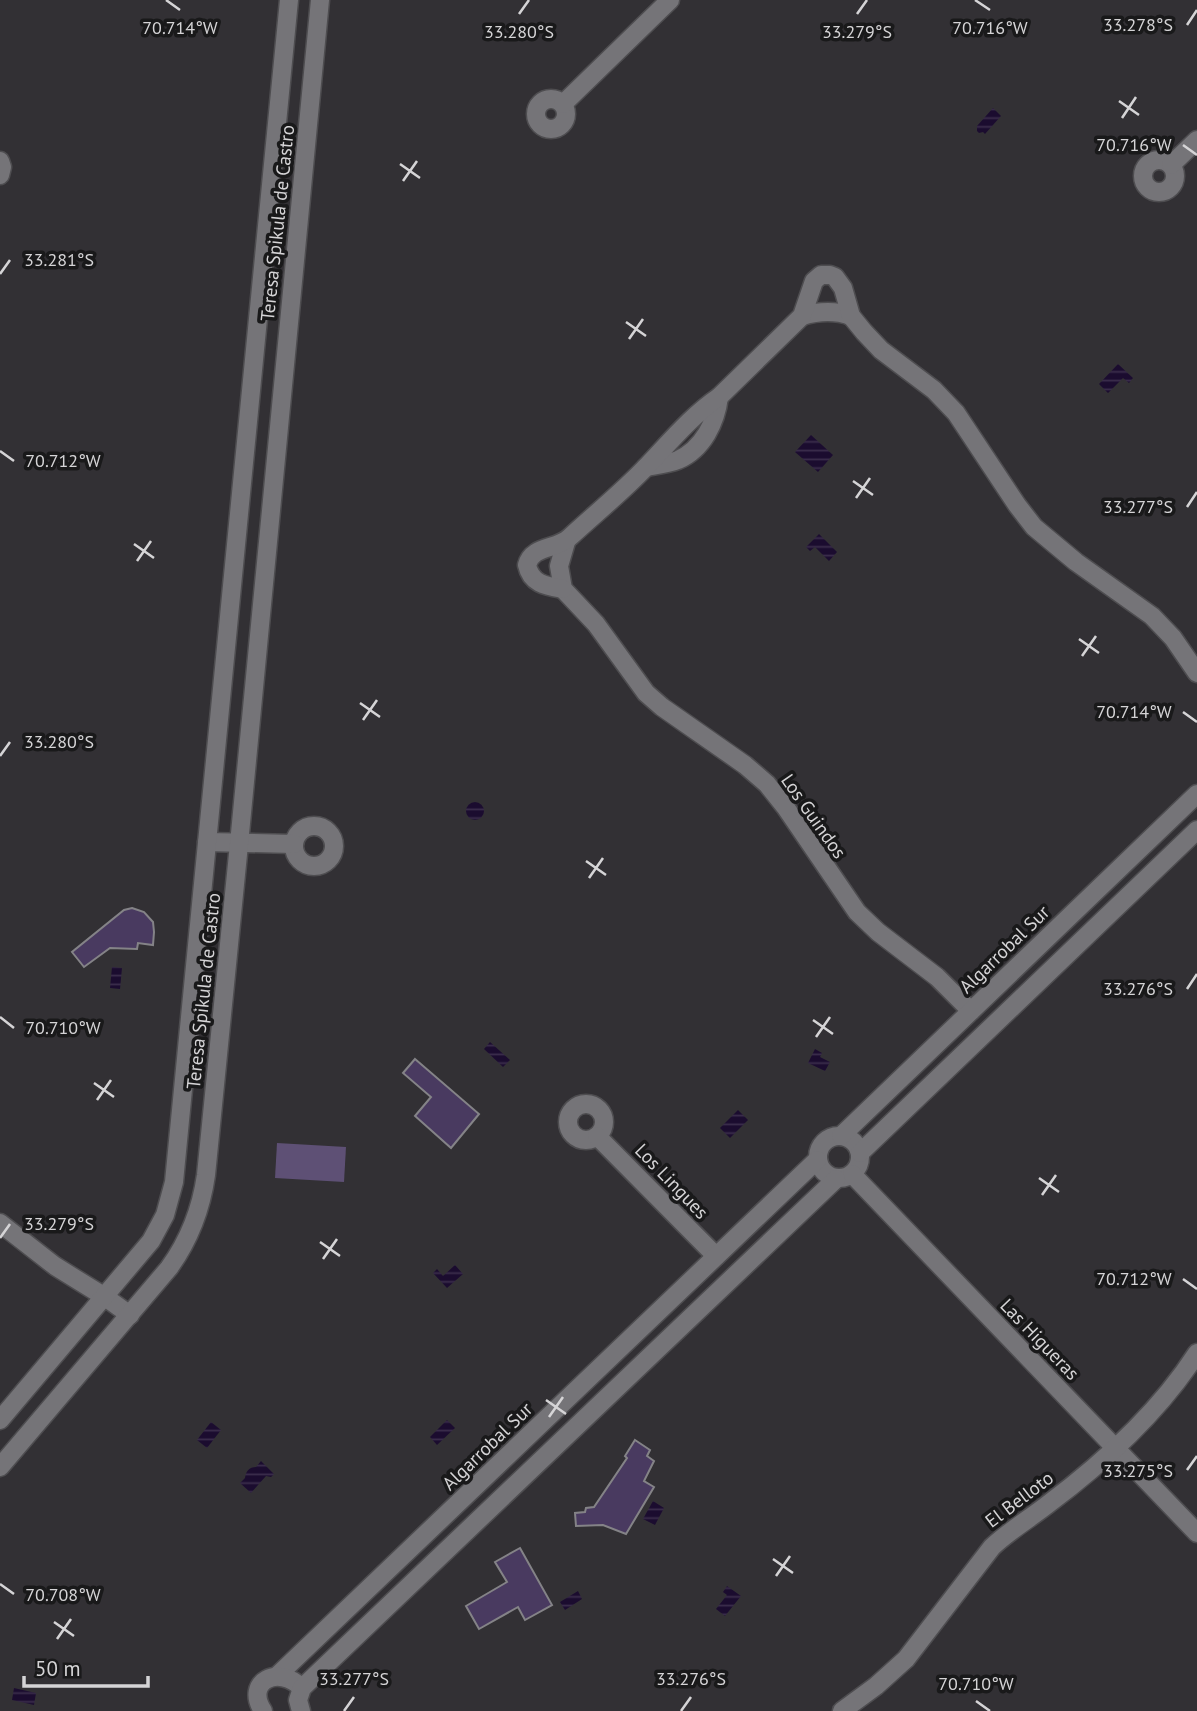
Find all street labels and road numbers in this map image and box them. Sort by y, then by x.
street label: Teresa Spikula de Castro [255,124,299,322]
street label: Los Guindos [776,769,852,863]
street label: Teresa Spikula de Castro [181,892,225,1090]
street label: Algarrobal Sur [954,900,1055,998]
street label: Los Lingues [630,1138,714,1224]
street label: Las Higueras [995,1293,1085,1385]
street label: Algarrobal Sur [437,1397,538,1495]
street label: El Belloto [980,1466,1058,1532]

